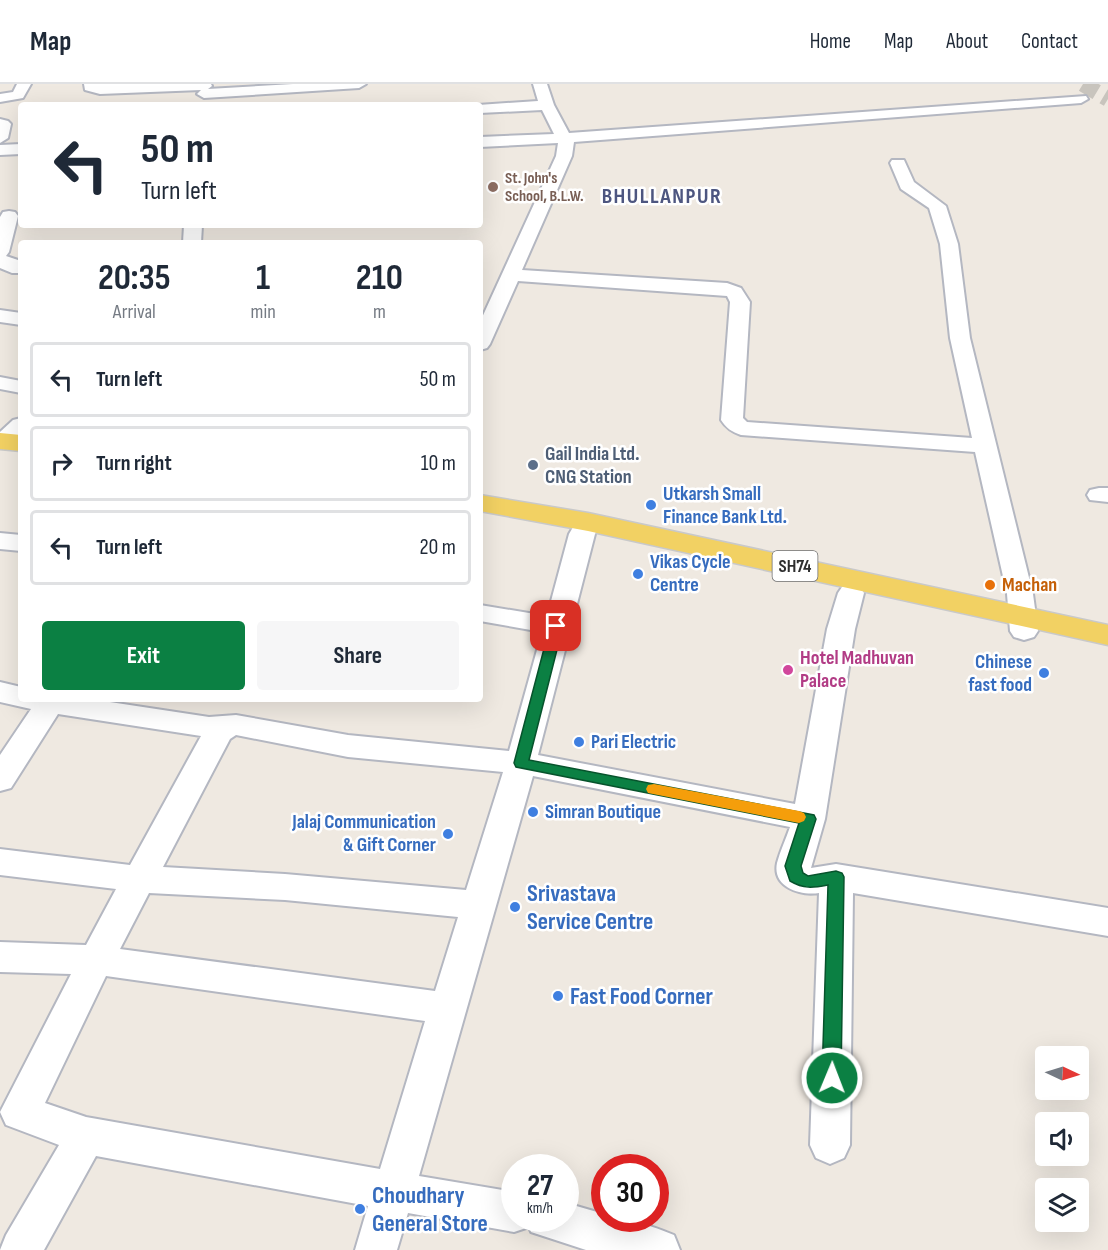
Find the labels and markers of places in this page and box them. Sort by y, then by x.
place label: St. John's School, B.L.W. [505,169,584,206]
marker: St. John's School, B.L.W. [486,180,500,194]
place label: Gail India Ltd. CNG Station [545,442,640,489]
marker: Gail India Ltd. CNG Station [526,458,540,472]
place label: Utkarsh Small Finance Bank Ltd. [663,482,787,529]
marker: Utkarsh Small Finance Bank Ltd. [644,498,658,512]
place label: Vikas Cycle Centre [650,550,731,597]
marker: Vikas Cycle Centre [631,567,645,581]
place label: Machan [1002,573,1057,597]
marker: Machan [983,578,997,592]
pin [530,600,581,651]
place label: Hotel Madhuvan Palace [800,646,914,693]
place label: Chinese fast food [968,650,1032,697]
marker: Hotel Madhuvan Palace [781,663,795,677]
marker: Chinese fast food [1037,666,1051,680]
place label: Pari Electric [591,730,676,754]
marker: Pari Electric [572,735,586,749]
place label: Simran Boutique [545,800,661,824]
marker: Simran Boutique [526,805,540,819]
place label: Jalaj Communication & Gift Corner [291,810,436,857]
marker: Jalaj Communication & Gift Corner [441,827,455,841]
place label: Srivastava Service Centre [527,879,653,936]
marker: Srivastava Service Centre [508,900,522,914]
place label: Fast Food Corner [570,982,713,1011]
marker: Fast Food Corner [551,989,565,1003]
place label: Choudhary General Store [372,1181,488,1238]
marker: Choudhary General Store [353,1202,367,1216]

